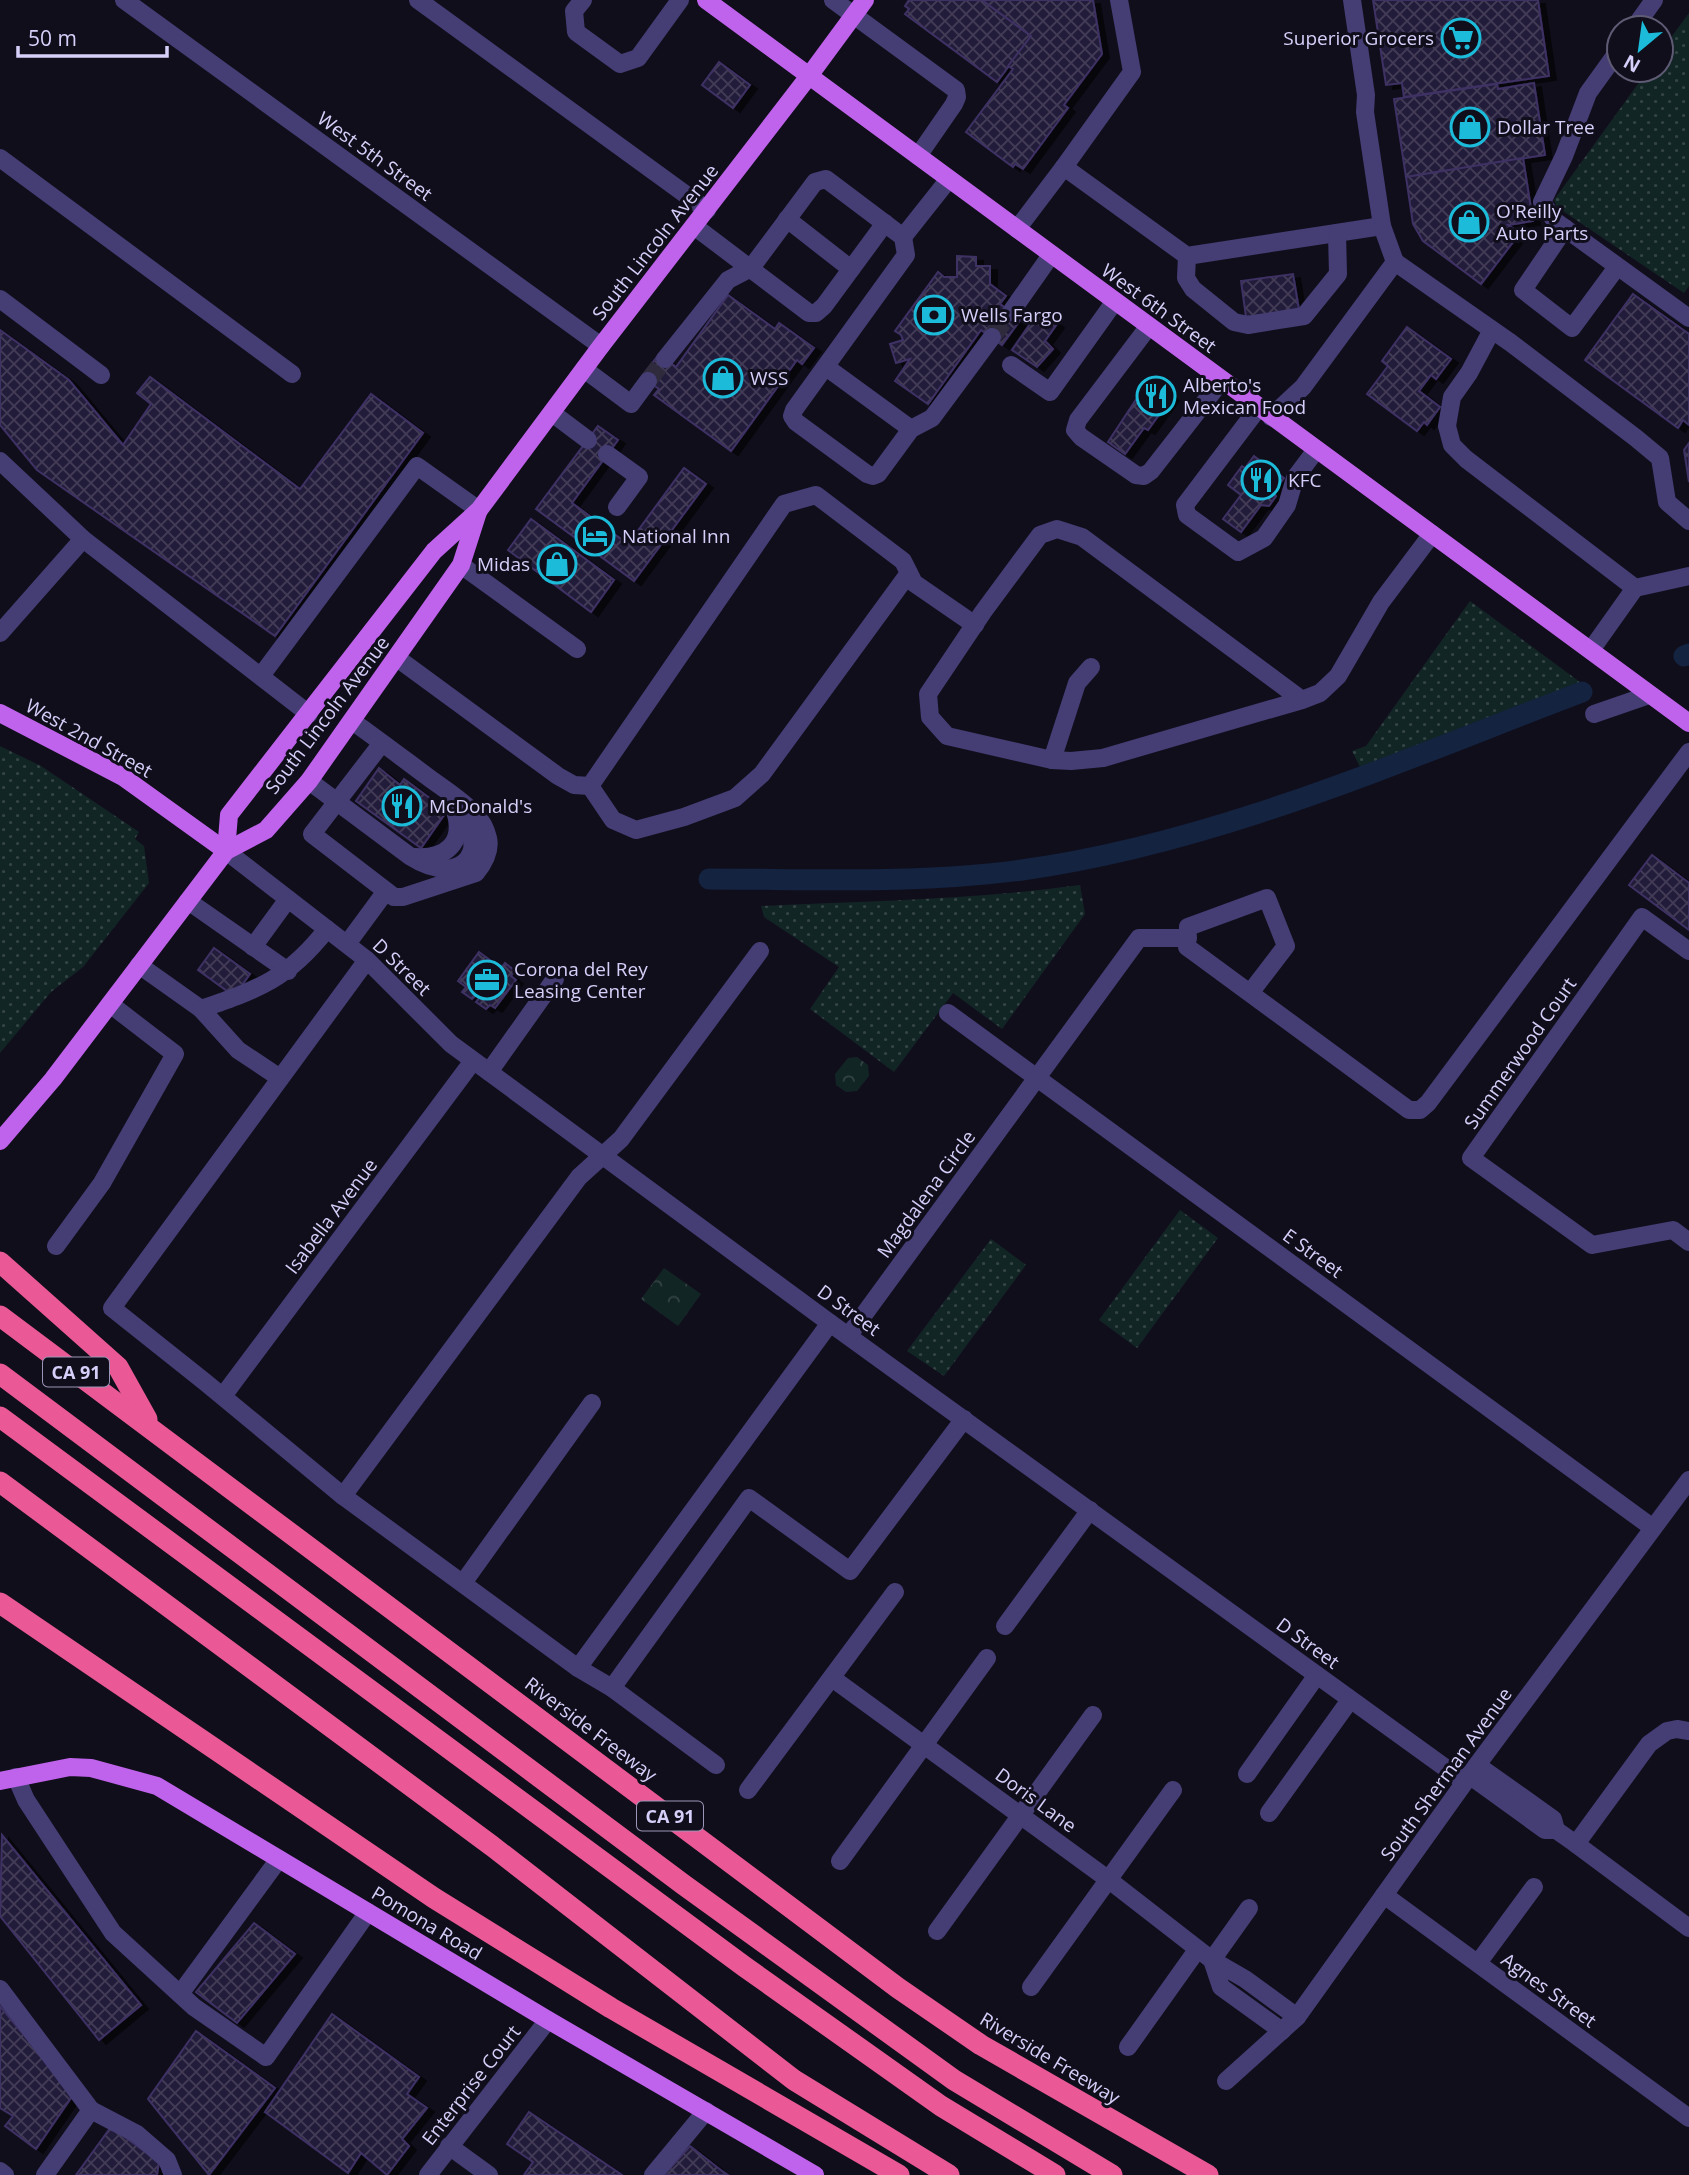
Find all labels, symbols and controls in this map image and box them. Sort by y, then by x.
scale bar [18,14,166,58]
north arrow [1605,14,1675,84]
supermarket icon: Superior Grocers [1440,17,1482,59]
text: 50 m [28,24,77,52]
place label: Superior Grocers [1283,25,1434,51]
text: N [1619,49,1645,79]
street label: West 5th Street [312,105,438,207]
shop icon: Dollar Tree [1449,106,1491,148]
place label: Dollar Tree [1497,114,1595,140]
street label: South Lincoln Avenue [586,159,724,325]
place label: O'Reilly Auto Parts [1496,198,1588,246]
shop icon: O'Reilly Auto Parts [1448,201,1490,243]
street label: West 6th Street [1096,257,1222,359]
bank icon: Wells Fargo [913,294,955,336]
place label: Wells Fargo [961,302,1063,328]
shop icon: WSS [702,357,744,399]
place label: WSS [750,365,788,391]
place label: Alberto's Mexican Food [1183,372,1306,420]
restaurant icon: Alberto's Mexican Food [1135,375,1177,417]
restaurant icon: KFC [1240,459,1282,501]
place label: KFC [1288,467,1321,493]
hotel icon: National Inn [574,515,616,557]
place label: National Inn [622,523,730,549]
shop icon: Midas [536,543,578,585]
place label: Midas [477,551,530,577]
street label: South Lincoln Avenue [259,631,395,799]
street label: West 2nd Street [21,692,157,784]
restaurant icon: McDonald's [381,785,423,827]
place label: McDonald's [429,793,532,819]
street label: D Street [367,933,437,1001]
place label: Corona del Rey Leasing Center [514,956,648,1004]
office icon: Corona del Rey Leasing Center [466,959,508,1001]
street label: Summerwood Court [1458,972,1582,1134]
street label: Magdalena Circle [871,1125,981,1263]
street label: Isabella Avenue [279,1153,383,1279]
street label: E Street [1278,1222,1349,1284]
street label: D Street [812,1278,886,1342]
road number: CA 91 [43,1358,109,1386]
street label: D Street [1271,1611,1345,1675]
street label: Riverside Freeway [520,1671,663,1788]
street label: South Sherman Avenue [1374,1682,1518,1866]
street label: Doris Lane [990,1762,1082,1838]
road number: CA 91 [637,1802,703,1830]
street label: Pomona Road [367,1880,487,1966]
street label: Agnes Street [1496,1947,1602,2033]
street label: Riverside Freeway [975,2006,1125,2110]
street label: Enterprise Court [416,2019,526,2150]

